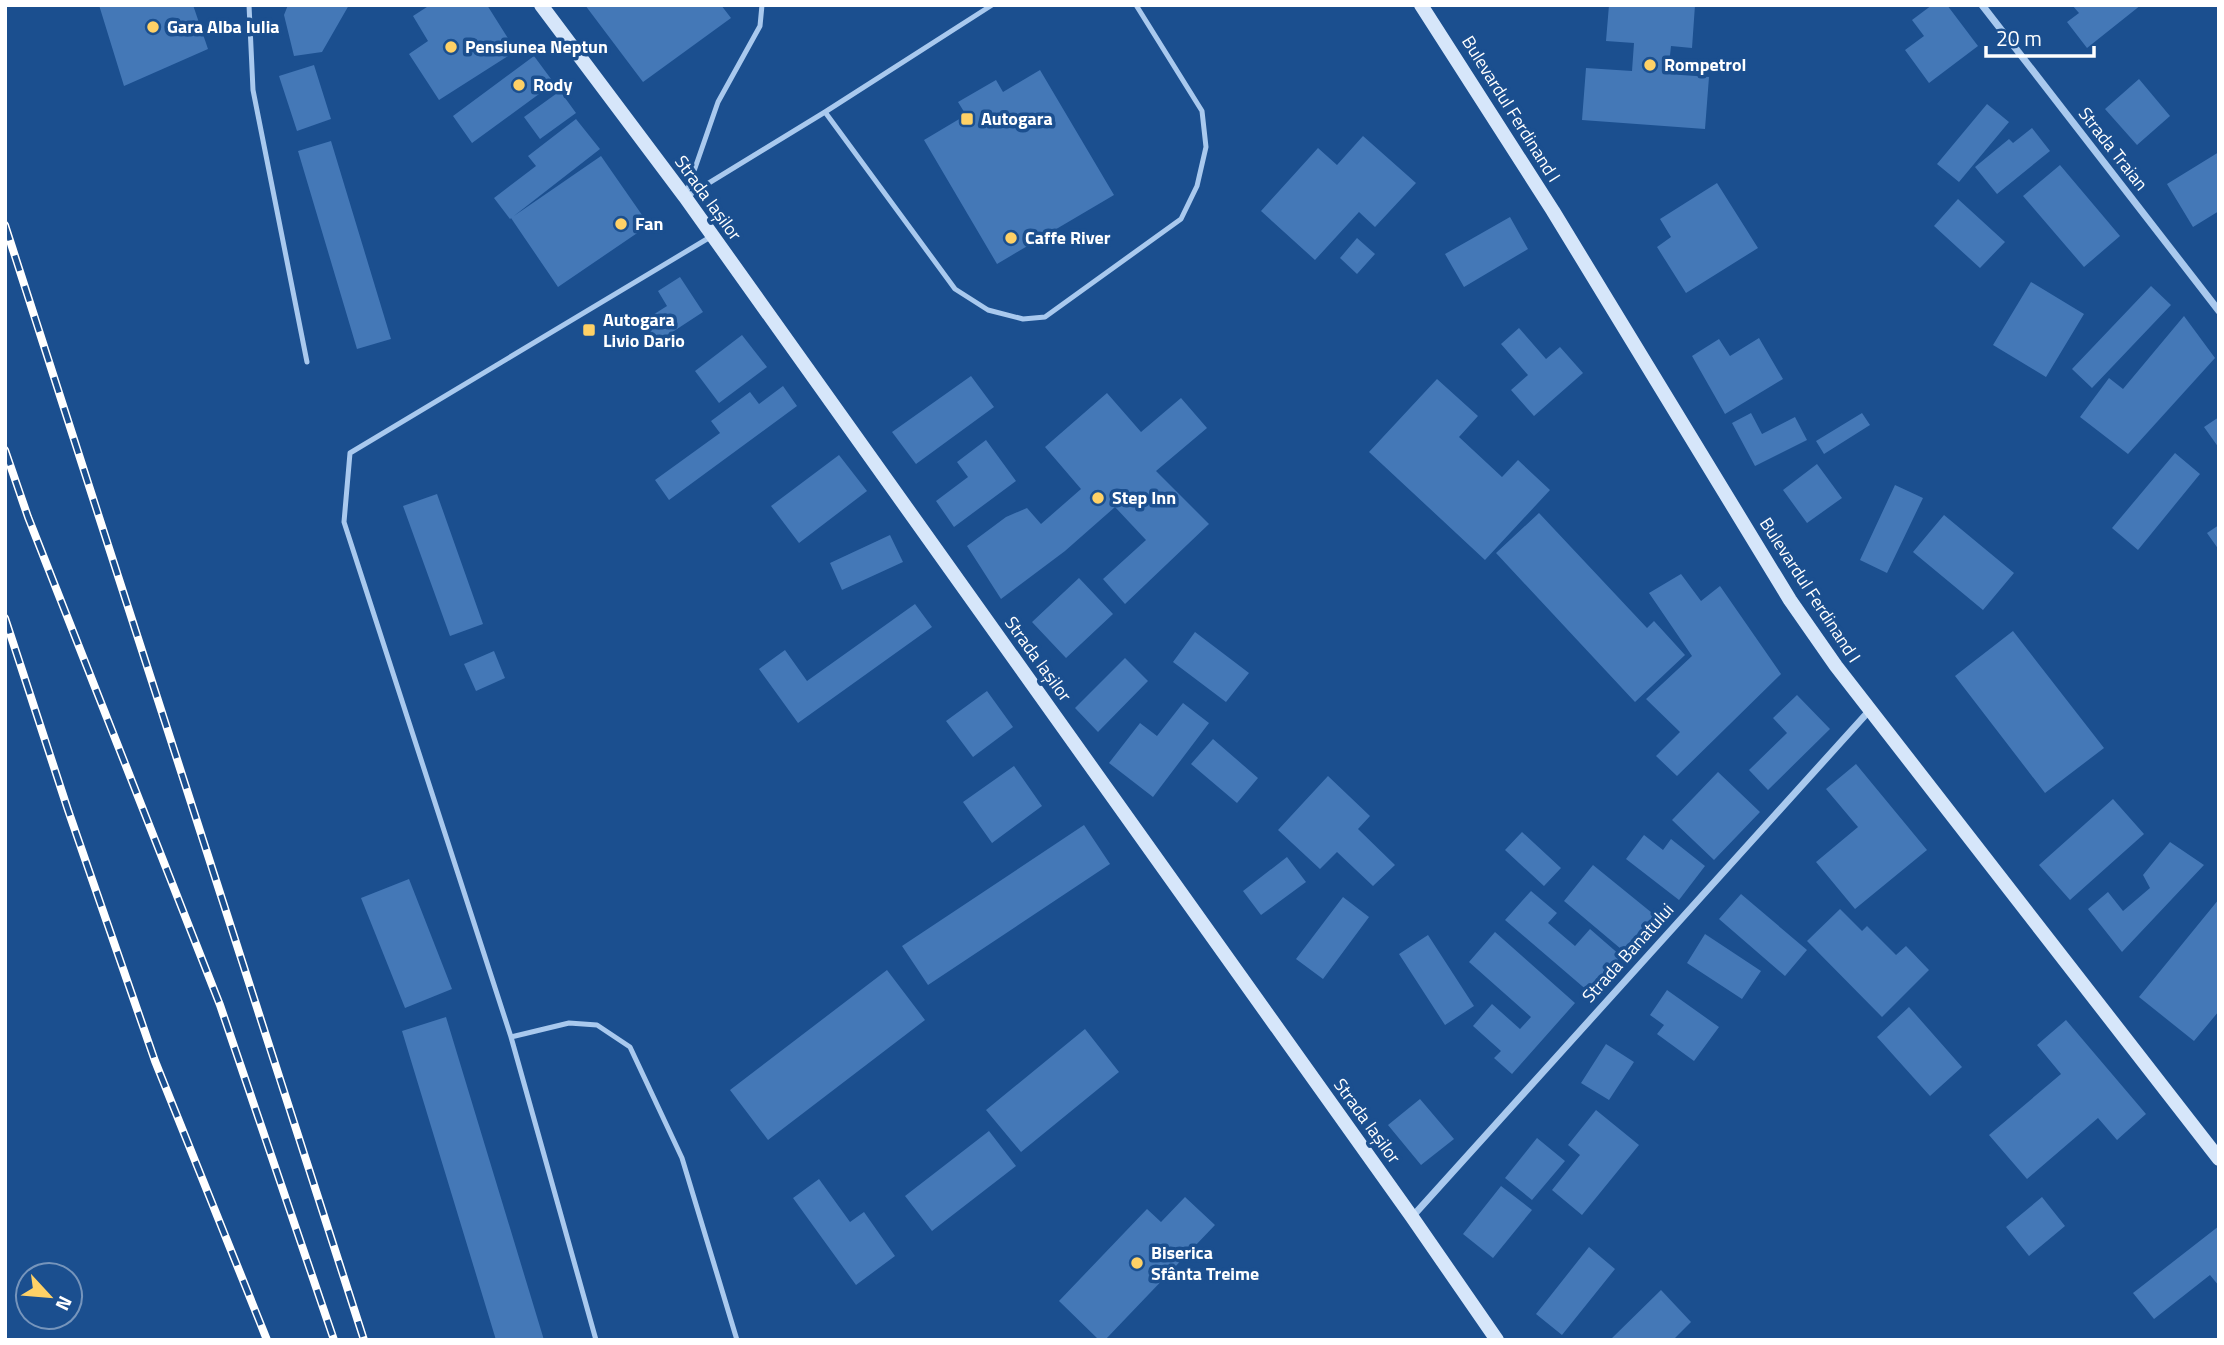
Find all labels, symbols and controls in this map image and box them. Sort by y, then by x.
place label: Gara Alba Iulia [167,13,280,40]
scale bar [1986,14,2094,58]
marker: Gara Alba Iulia [145,19,161,35]
text: 20 m [1996,22,2042,54]
street label: Bulevardul Ferdinand I [1455,30,1568,187]
place label: Pensiunea Neptun [465,33,608,60]
marker: Pensiunea Neptun [443,39,459,55]
place label: Rompetrol [1664,51,1746,78]
marker: Rompetrol [1642,57,1658,73]
place label: Rody [533,71,572,98]
marker: Rody [511,77,527,93]
street label: Strada Traian [2072,101,2155,196]
place label: Autogara [981,105,1053,132]
marker: Autogara [959,111,975,127]
street label: Strada Iașilor [668,150,749,246]
place label: Fan [635,210,663,237]
marker: Fan [613,216,629,232]
place label: Caffe River [1025,224,1111,251]
marker: Caffe River [1003,230,1019,246]
place label: Autogara Livio Dario [603,306,685,354]
marker: Autogara Livio Dario [581,322,597,338]
place label: Step Inn [1112,484,1176,511]
marker: Step Inn [1090,490,1106,506]
street label: Bulevardul Ferdinand I [1753,512,1868,668]
street label: Strada Iașilor [998,611,1079,707]
street label: Strada Banatului [1575,897,1680,1009]
street label: Strada Iașilor [1327,1073,1408,1169]
place label: Biserica Sfânta Treime [1151,1239,1259,1287]
marker: Biserica Sfânta Treime [1129,1255,1145,1271]
north arrow [14,1261,84,1331]
text: N [49,1291,81,1316]

